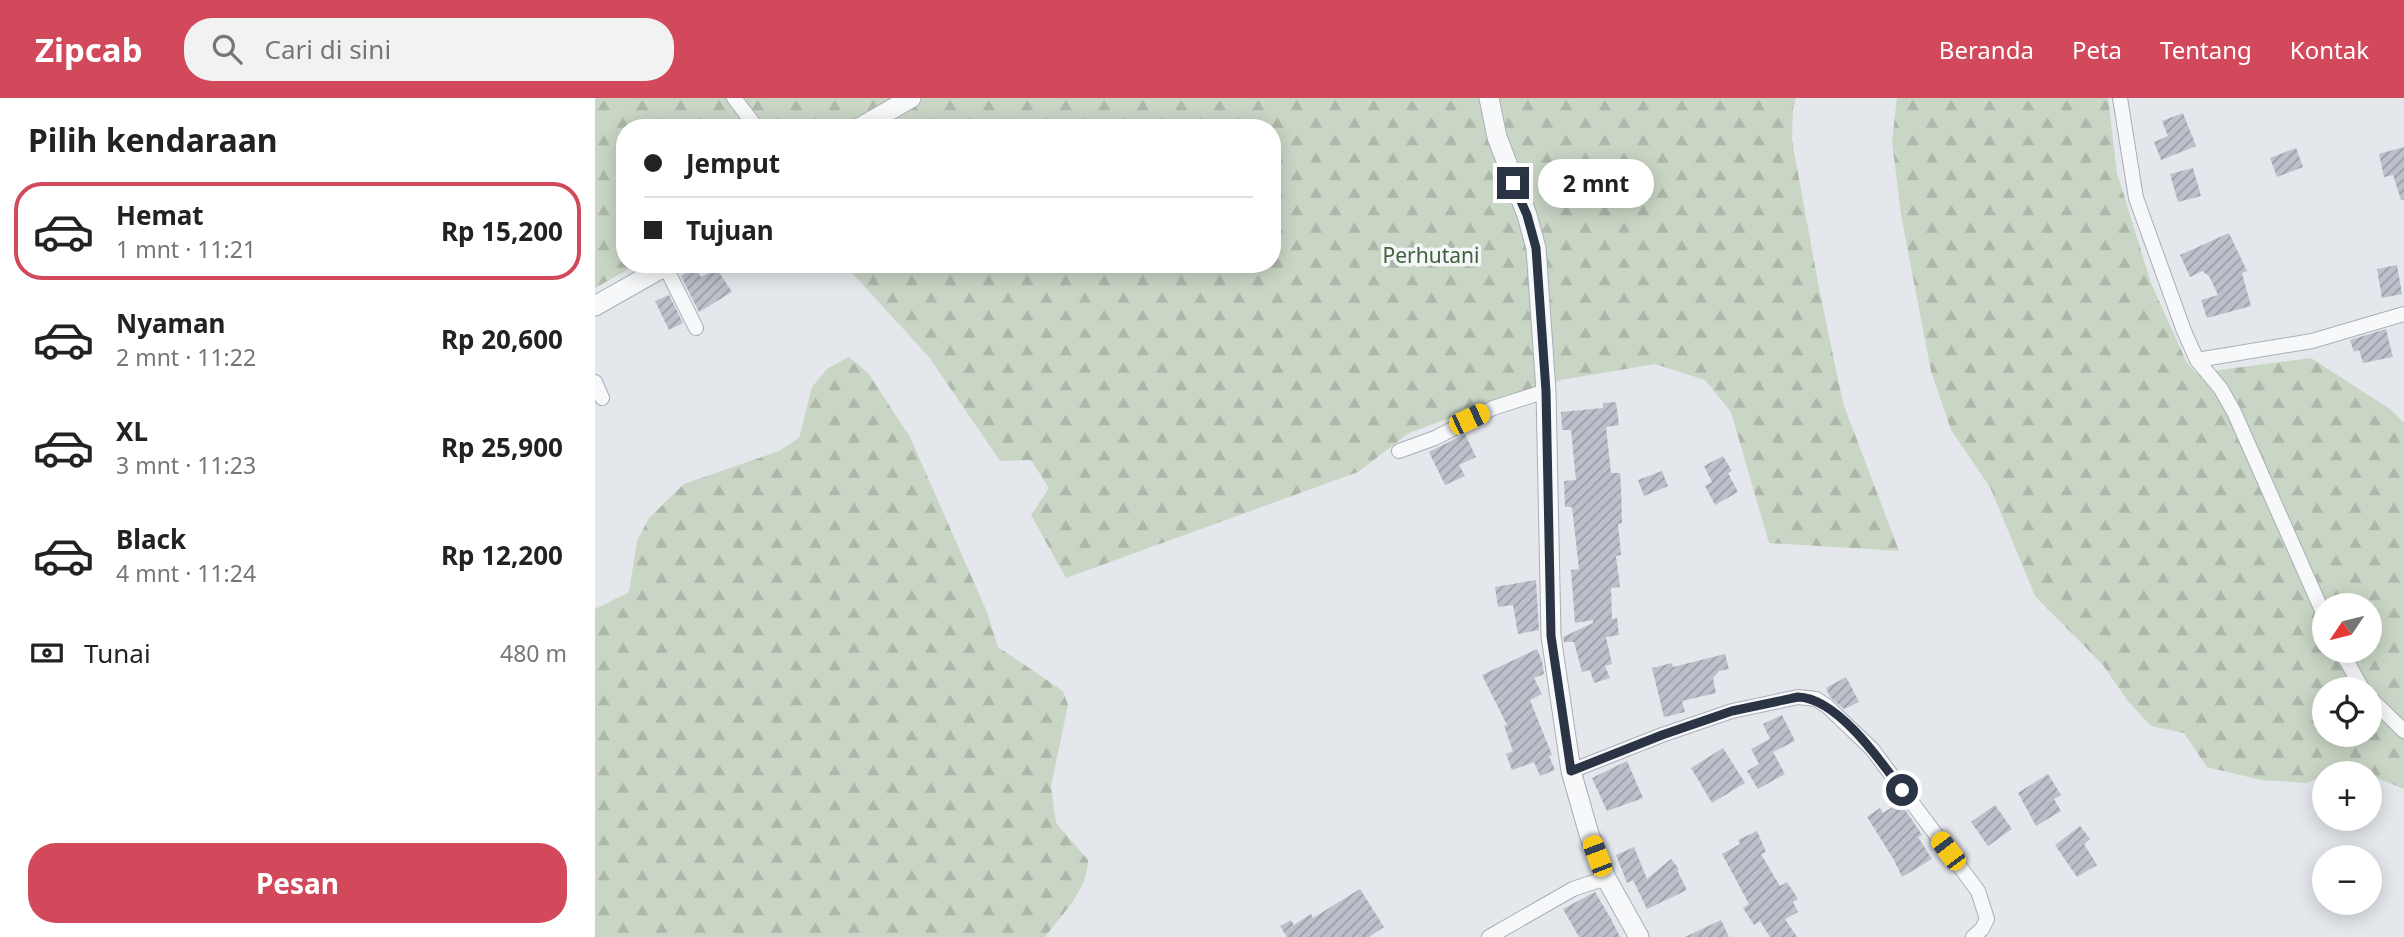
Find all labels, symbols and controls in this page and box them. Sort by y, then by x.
search box [184,18,674,81]
text: Zipcab [35,27,142,72]
icon: search [208,30,246,68]
text: Cari di sini [264,31,391,67]
text: Beranda [1939,33,2034,66]
text: Peta [2072,33,2122,66]
text: Tentang [2160,33,2252,66]
text: Kontak [2290,33,2369,66]
text: Pilih kendaraan [28,118,278,161]
text: Jemput [686,145,780,181]
callout: 2 mnt [1537,158,1653,208]
route end [1497,167,1529,199]
text: 2 mnt [1563,167,1629,199]
text: Hemat [116,197,204,233]
icon: car [32,200,95,263]
text: Tujuan [686,212,774,248]
text: Rp 15,200 [441,213,563,249]
text: 1 mnt · 11:21 [116,233,256,265]
park label: Perhutani [1383,241,1479,269]
text: Nyaman [116,305,225,341]
icon: car [32,308,95,371]
text: Rp 20,600 [441,321,563,357]
text: 2 mnt · 11:22 [116,341,256,373]
car [1446,401,1493,437]
text: XL [116,413,148,449]
icon: car [32,416,95,479]
text: Rp 25,900 [441,429,563,465]
text: 3 mnt · 11:23 [116,449,256,481]
text: Black [116,521,186,557]
icon: car [32,524,95,587]
text: Rp 12,200 [441,537,563,573]
text: 4 mnt · 11:24 [116,557,256,589]
north arrow [2312,593,2382,663]
map controls [2312,593,2382,915]
icon: cash [28,634,66,672]
text: Tunai [84,635,151,671]
text: 480 m [500,637,567,669]
button: locate [2312,677,2382,747]
button: + [2312,761,2382,831]
route start [1886,774,1918,806]
car [1927,828,1970,874]
car [1580,833,1615,879]
button: Pesan [28,843,567,923]
button: − [2312,845,2382,915]

